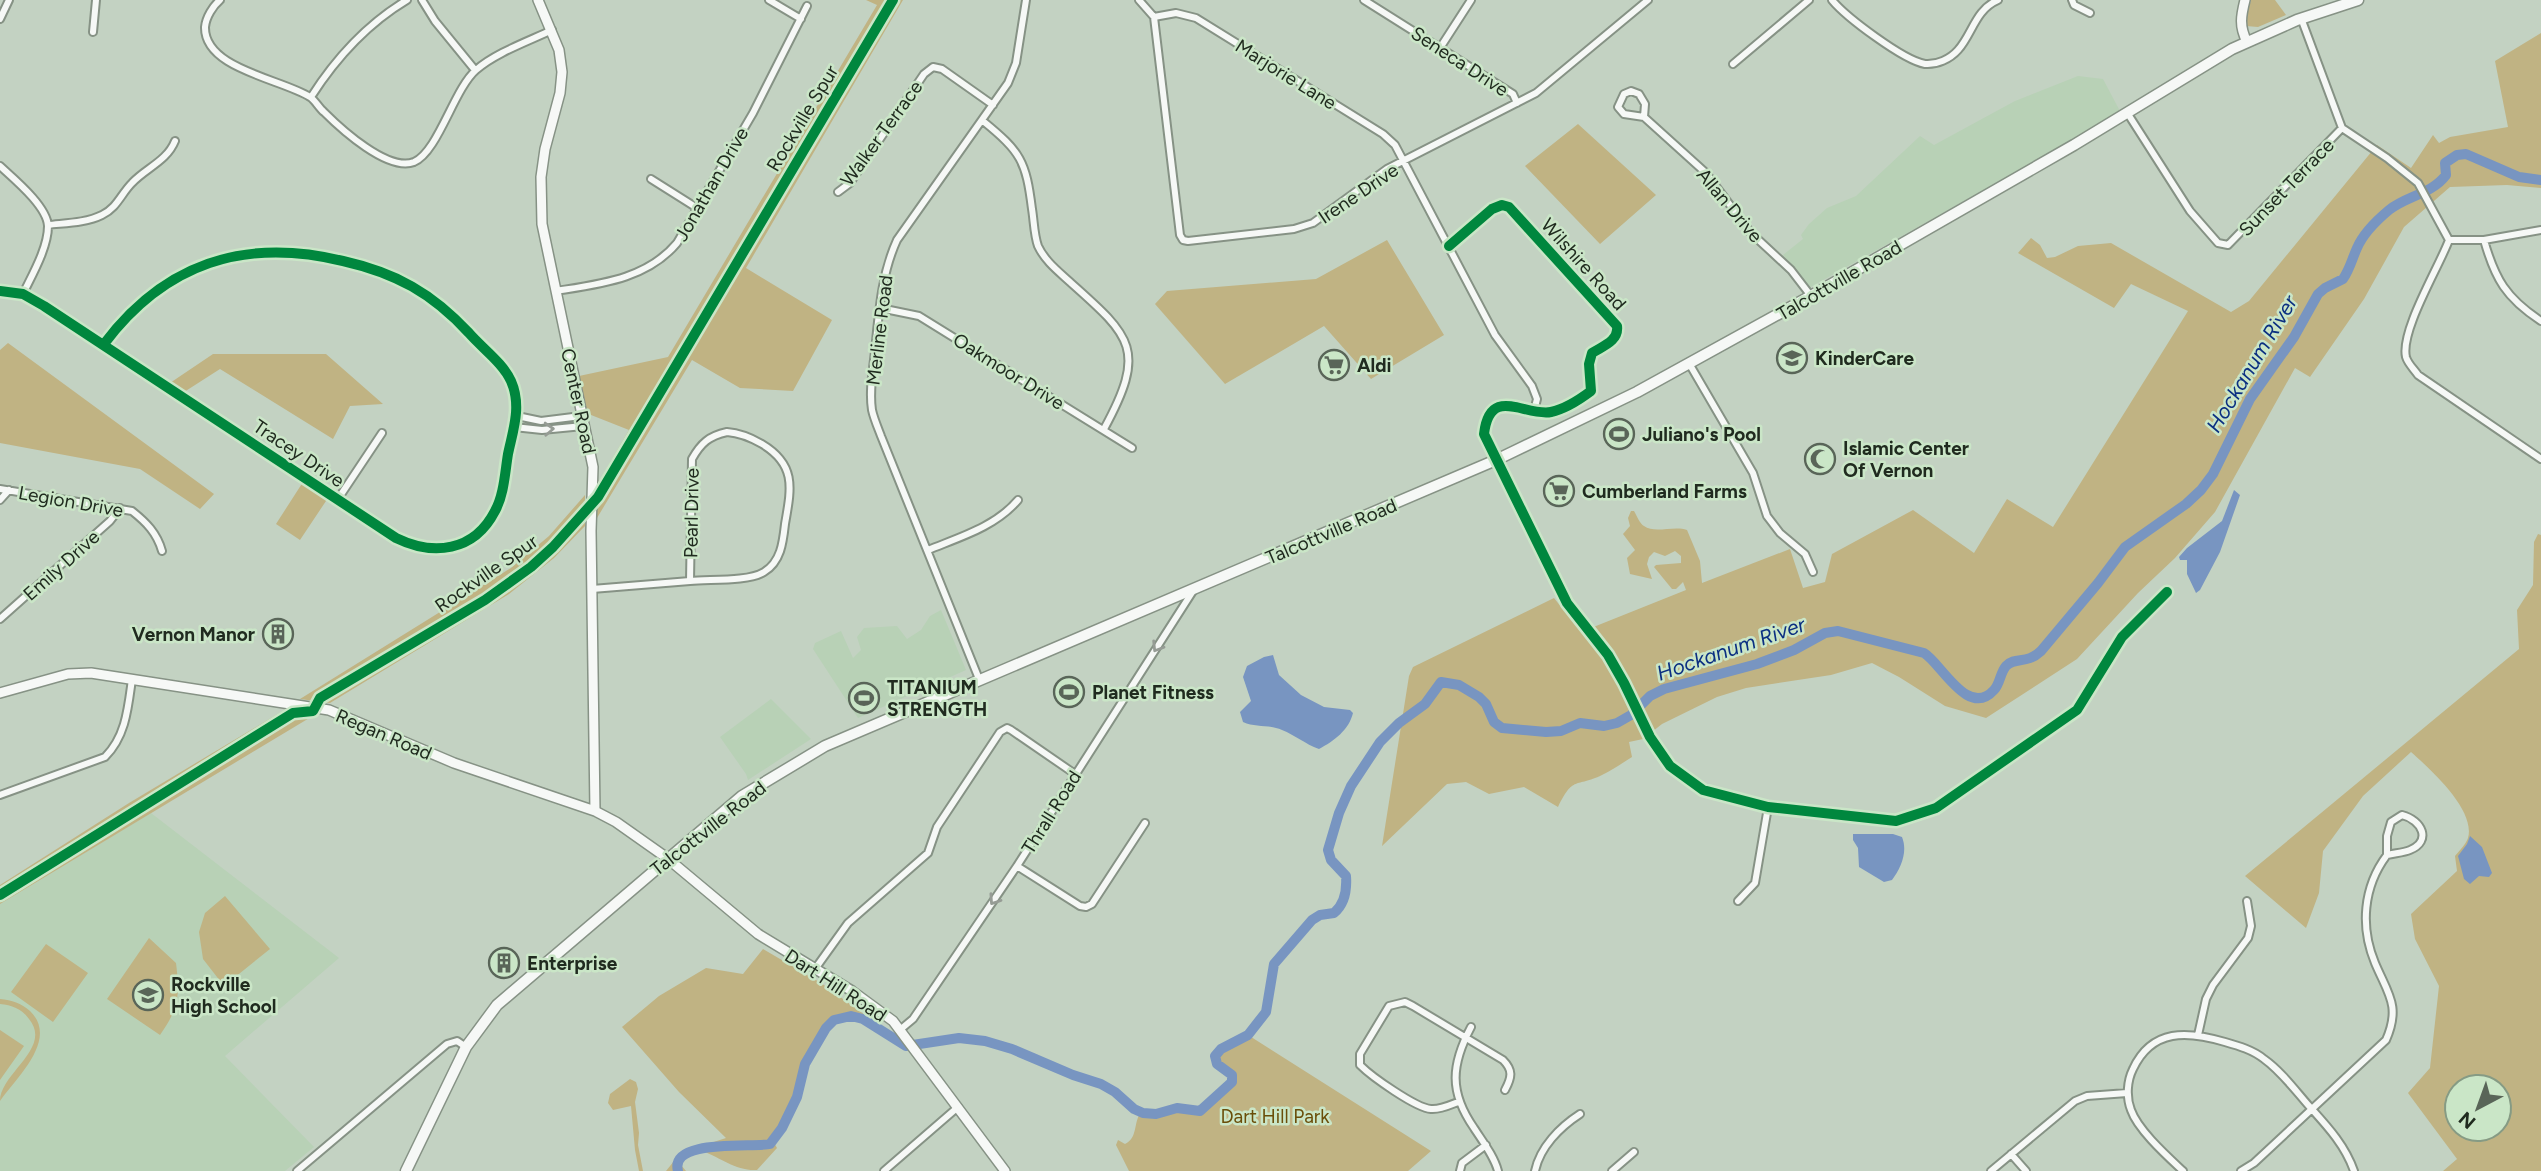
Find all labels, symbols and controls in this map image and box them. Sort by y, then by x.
street label: Seneca Drive [1407,21,1513,101]
street label: Marjorie Lane [1231,34,1340,115]
street label: Rockville Spur [762,60,843,176]
street label: Walker Terrace [835,76,927,191]
street label: Jonathan Drive [670,123,753,245]
street label: Sunset Terrace [2234,134,2339,241]
street label: Irene Drive [1314,158,1403,229]
street label: Allan Drive [1692,163,1767,247]
street label: Wilshire Road [1536,214,1631,315]
street label: Talcottville Road [1773,235,1906,325]
street label: Merline Road [861,274,898,386]
water label: Hockanum River [2201,290,2303,437]
street label: Oakmoor Drive [949,328,1069,415]
school or university icon: KinderCare [1775,341,1809,375]
street label: Center Road [556,346,601,456]
place label: KinderCare [1815,347,1915,370]
supermarket icon: Aldi [1317,348,1351,382]
place label: Aldi [1357,354,1392,377]
street label: Tracey Drive [249,415,349,492]
sports icon: Juliano's Pool [1602,417,1636,451]
one-way arrow [544,422,555,437]
place label: Juliano's Pool [1642,423,1761,446]
place label: Islamic Center Of Vernon [1843,437,1969,482]
mosque icon: Islamic Center Of Vernon [1803,442,1837,476]
street label: Pearl Drive [679,468,704,558]
supermarket icon: Cumberland Farms [1542,474,1576,508]
place label: Cumberland Farms [1582,480,1747,503]
street label: Legion Drive [17,481,125,522]
street label: Talcottville Road [1262,493,1400,569]
street label: Emily Drive [18,525,104,606]
street label: Rockville Spur [431,529,543,617]
water label: Hockanum River [1653,611,1809,686]
building icon: Vernon Manor [261,617,295,651]
place label: Vernon Manor [132,623,255,646]
one-way arrow [1153,640,1166,653]
sports icon: Planet Fitness [1052,675,1086,709]
place label: TITANIUM STRENGTH [887,676,987,721]
sports icon: TITANIUM STRENGTH [847,681,881,715]
place label: Planet Fitness [1092,681,1214,704]
street label: Regan Road [332,704,435,765]
street label: Thrall Road [1017,766,1086,858]
street label: Talcottville Road [646,776,771,881]
one-way arrow [990,892,1002,905]
street label: Dart Hill Road [781,944,891,1027]
building icon: Enterprise [487,946,521,980]
place label: Enterprise [527,952,618,975]
place label: Rockville High School [171,973,277,1018]
school or university icon: Rockville High School [131,978,165,1012]
north arrow [2443,1073,2513,1143]
park label: Dart Hill Park [1221,1105,1330,1128]
text: N [2454,1107,2480,1134]

